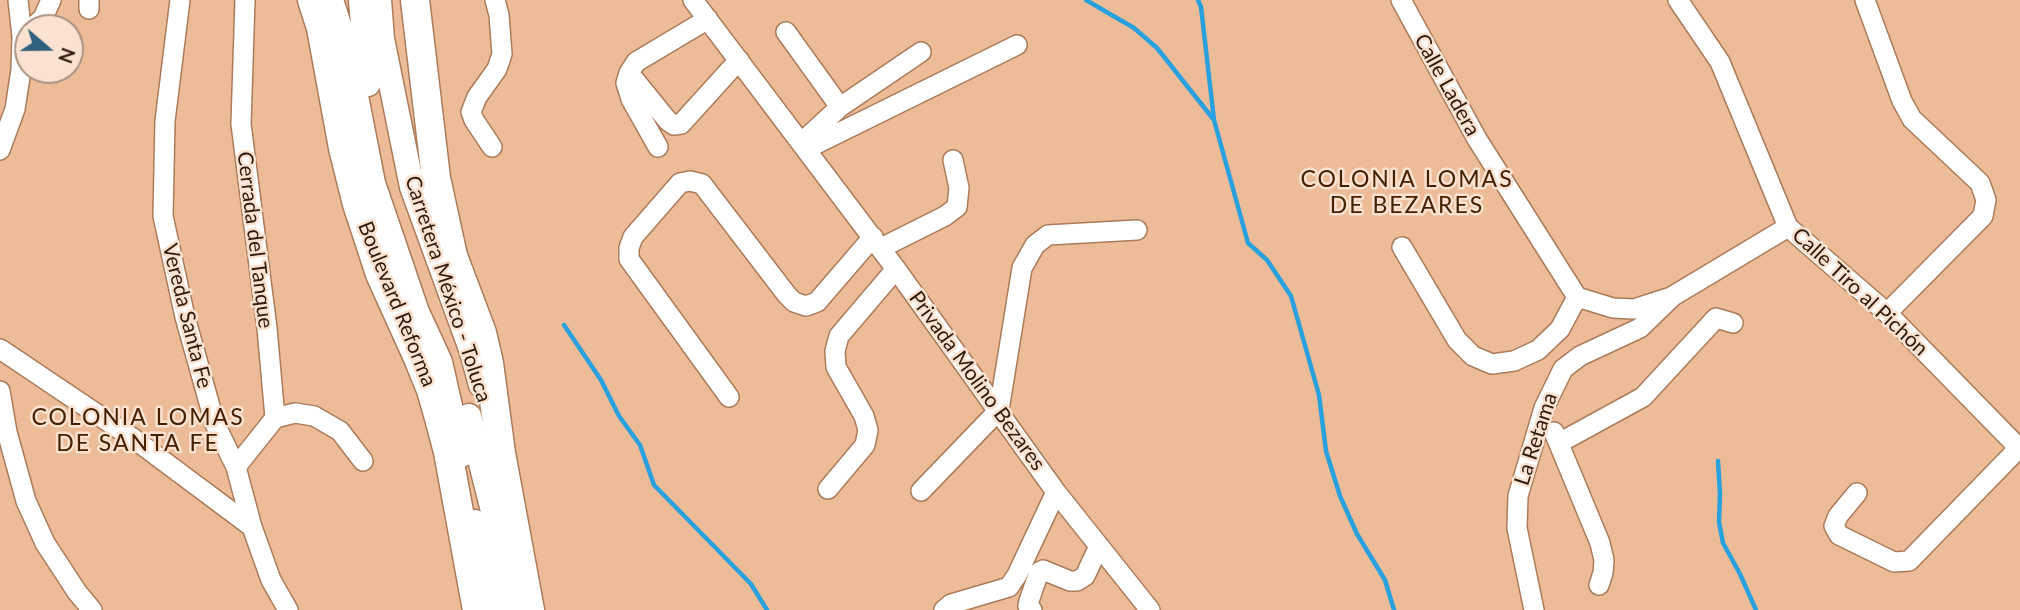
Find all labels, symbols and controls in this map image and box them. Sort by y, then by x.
north arrow [14,14,84,84]
street label: Calle Ladera [1409,30,1485,140]
text: N [54,45,81,66]
street label: Cerrada del Tanque [232,150,278,330]
district label: COLONIA LOMAS DE BEZARES [1302,166,1512,220]
street label: Carretera México - Toluca [399,172,497,406]
street label: Boulevard Reforma [352,218,442,390]
street label: Calle Tiro al Pichón [1787,223,1933,361]
street label: Vereda Santa Fe [157,241,217,391]
street label: Privada Molino Bezares [903,286,1051,476]
street label: La Retama [1509,390,1563,488]
district label: COLONIA LOMAS DE SANTA FE [33,404,243,458]

